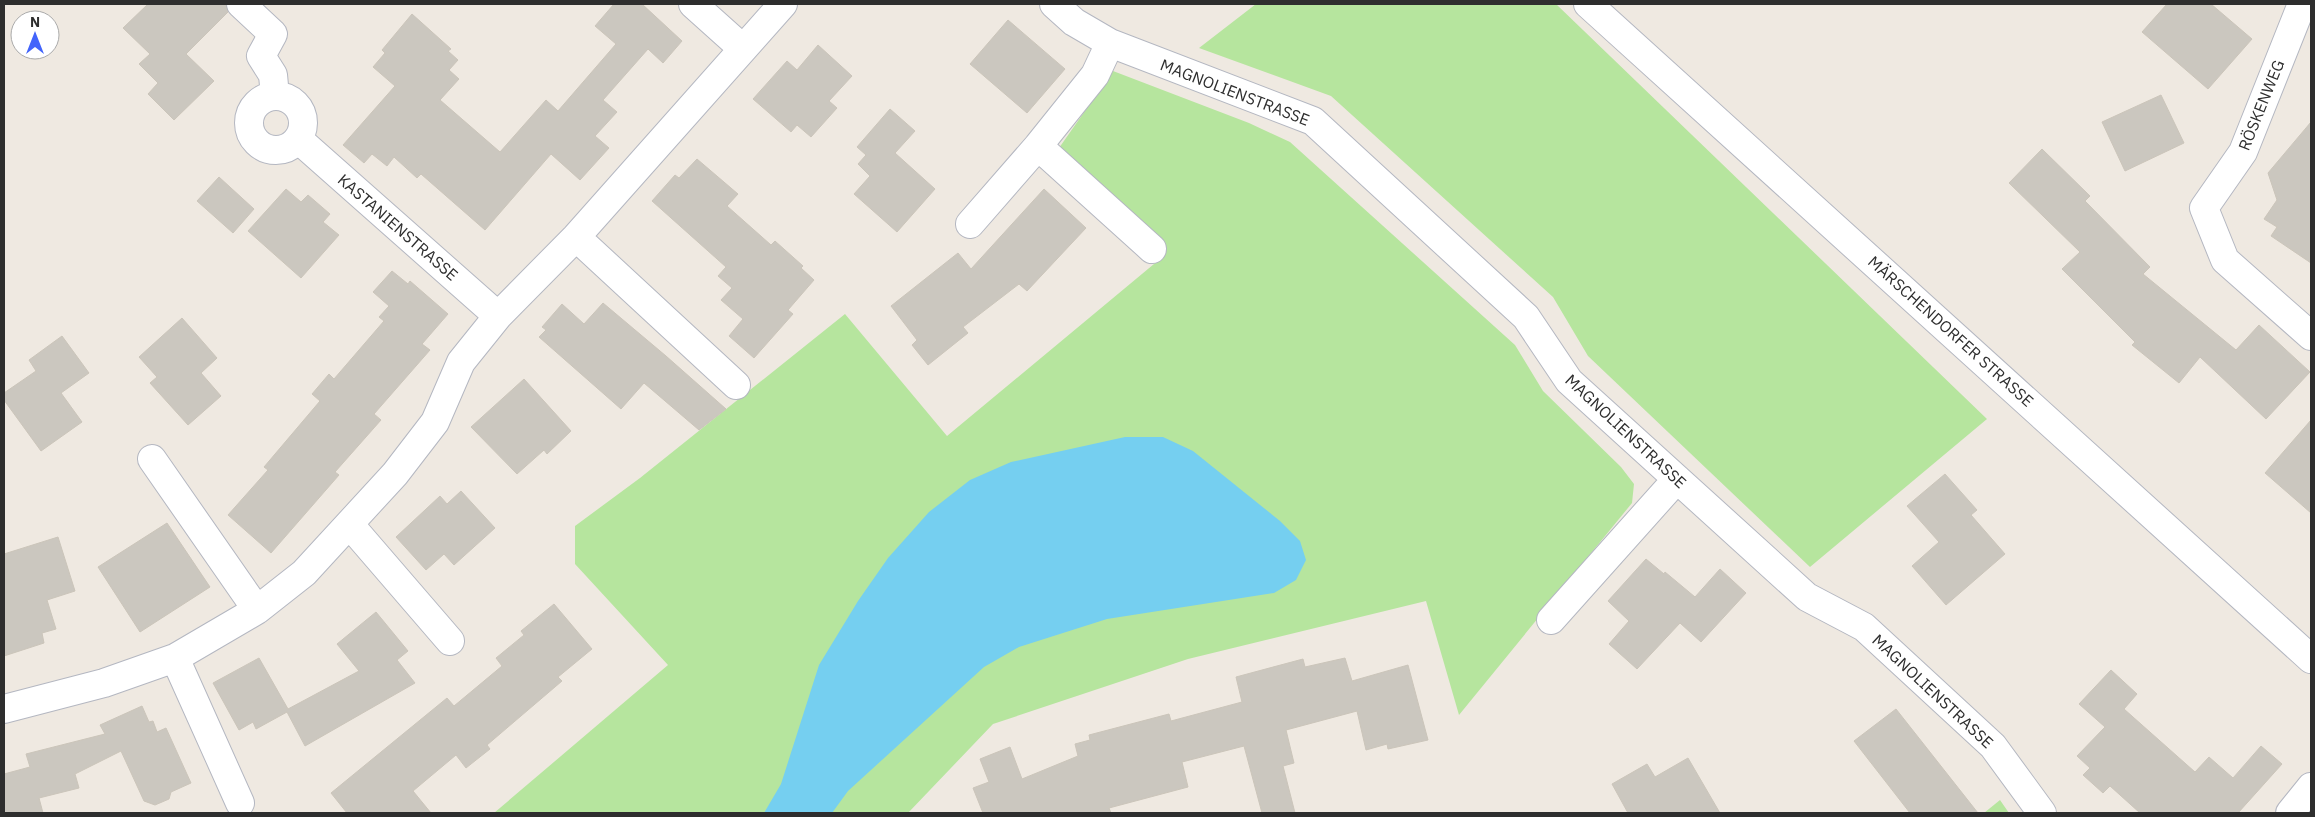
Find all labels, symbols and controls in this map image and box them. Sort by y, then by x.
north arrow [10,10,60,60]
text: N [30,13,40,31]
street label: MAGNOLIENSTRASSE [1158,54,1312,130]
street label: RÖSKENWEG [2234,57,2288,153]
street label: KASTANIENSTRASSE [334,169,462,285]
street label: MÄRSCHENDORFER STRASSE [1864,251,2038,411]
street label: MAGNOLIENSTRASSE [1561,370,1691,492]
street label: MAGNOLIENSTRASSE [1868,630,1998,752]

